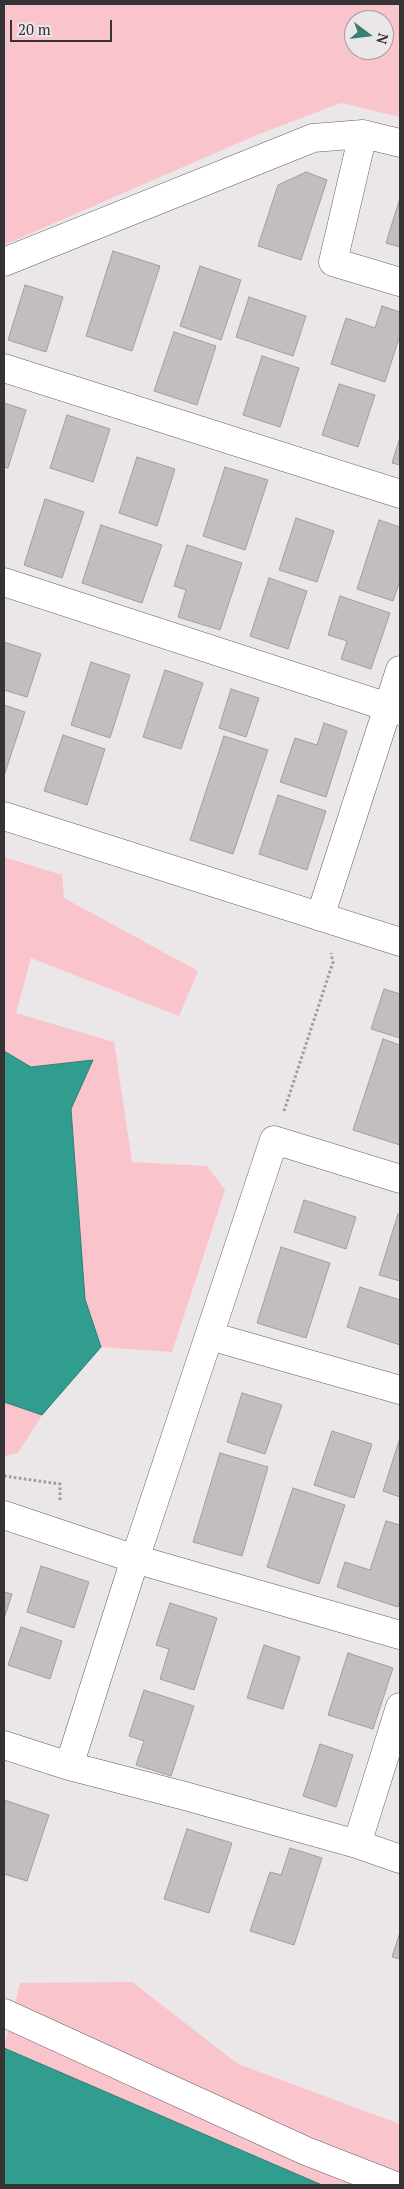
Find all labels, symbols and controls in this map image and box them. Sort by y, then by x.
scale bar [12,10,115,42]
north arrow [344,10,394,60]
text: 20 m [18,19,51,39]
text: N [372,31,394,46]

